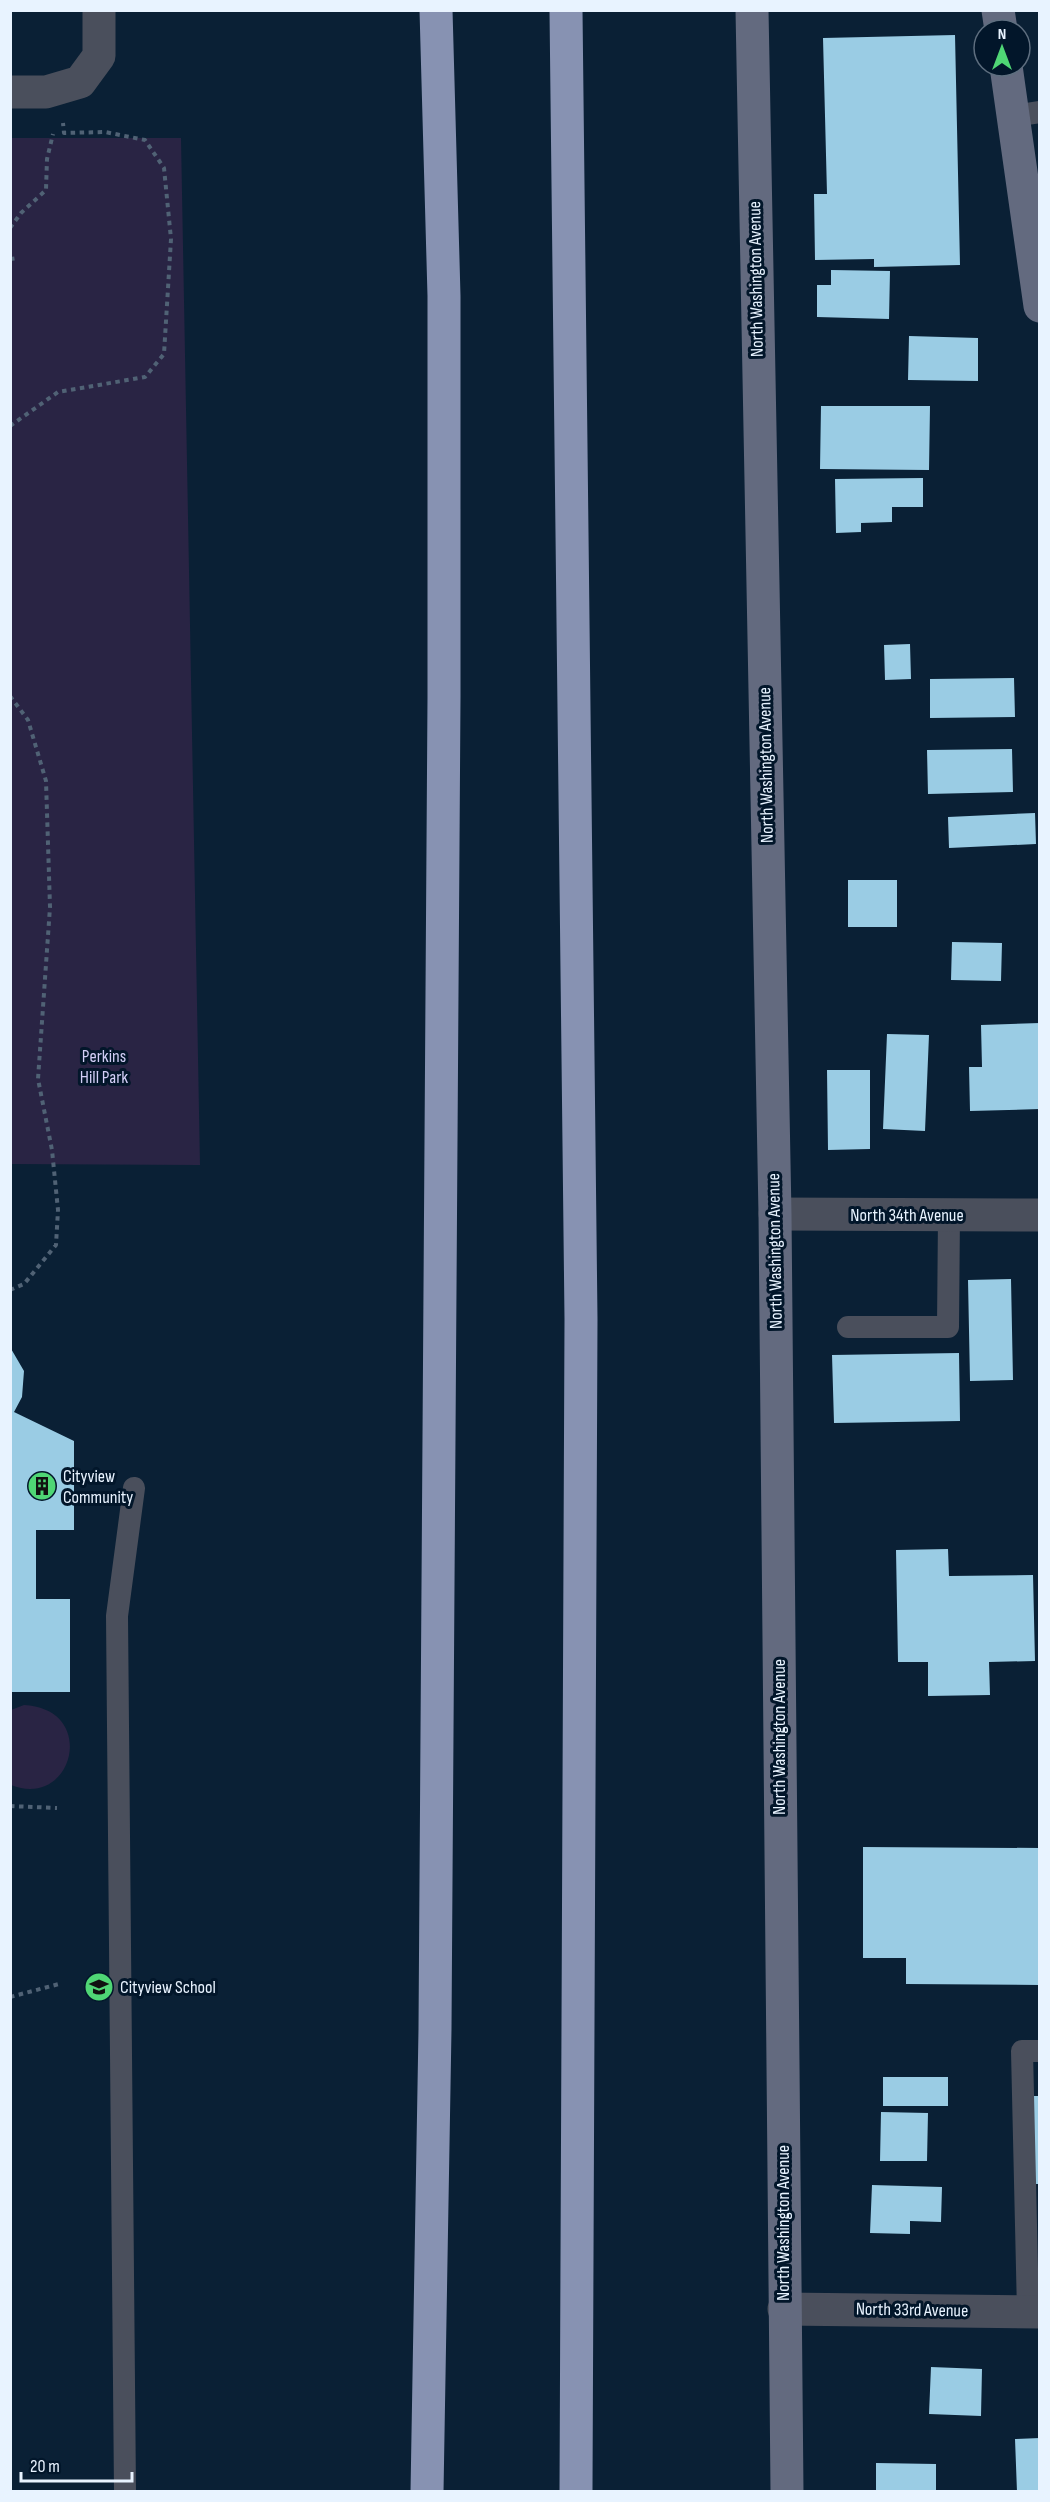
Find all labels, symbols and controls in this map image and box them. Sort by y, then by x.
north arrow [972,18,1032,78]
text: N [998,25,1006,44]
street label: North Washington Avenue [744,201,768,357]
street label: North Washington Avenue [754,687,778,843]
park label: Perkins Hill Park [80,1046,128,1088]
street label: North Washington Avenue [763,1173,787,1329]
street label: North 34th Avenue [850,1205,964,1226]
place label: Cityview Community [63,1466,133,1508]
building icon: Cityview Community [26,1470,58,1502]
street label: North Washington Avenue [769,1659,790,1815]
school or university icon: Cityview School [83,1971,115,2003]
place label: Cityview School [120,1977,216,1998]
street label: North Washington Avenue [773,2145,794,2301]
street label: North 33rd Avenue [856,2299,968,2321]
scale bar [21,2445,132,2483]
text: 20 m [30,2456,60,2477]

